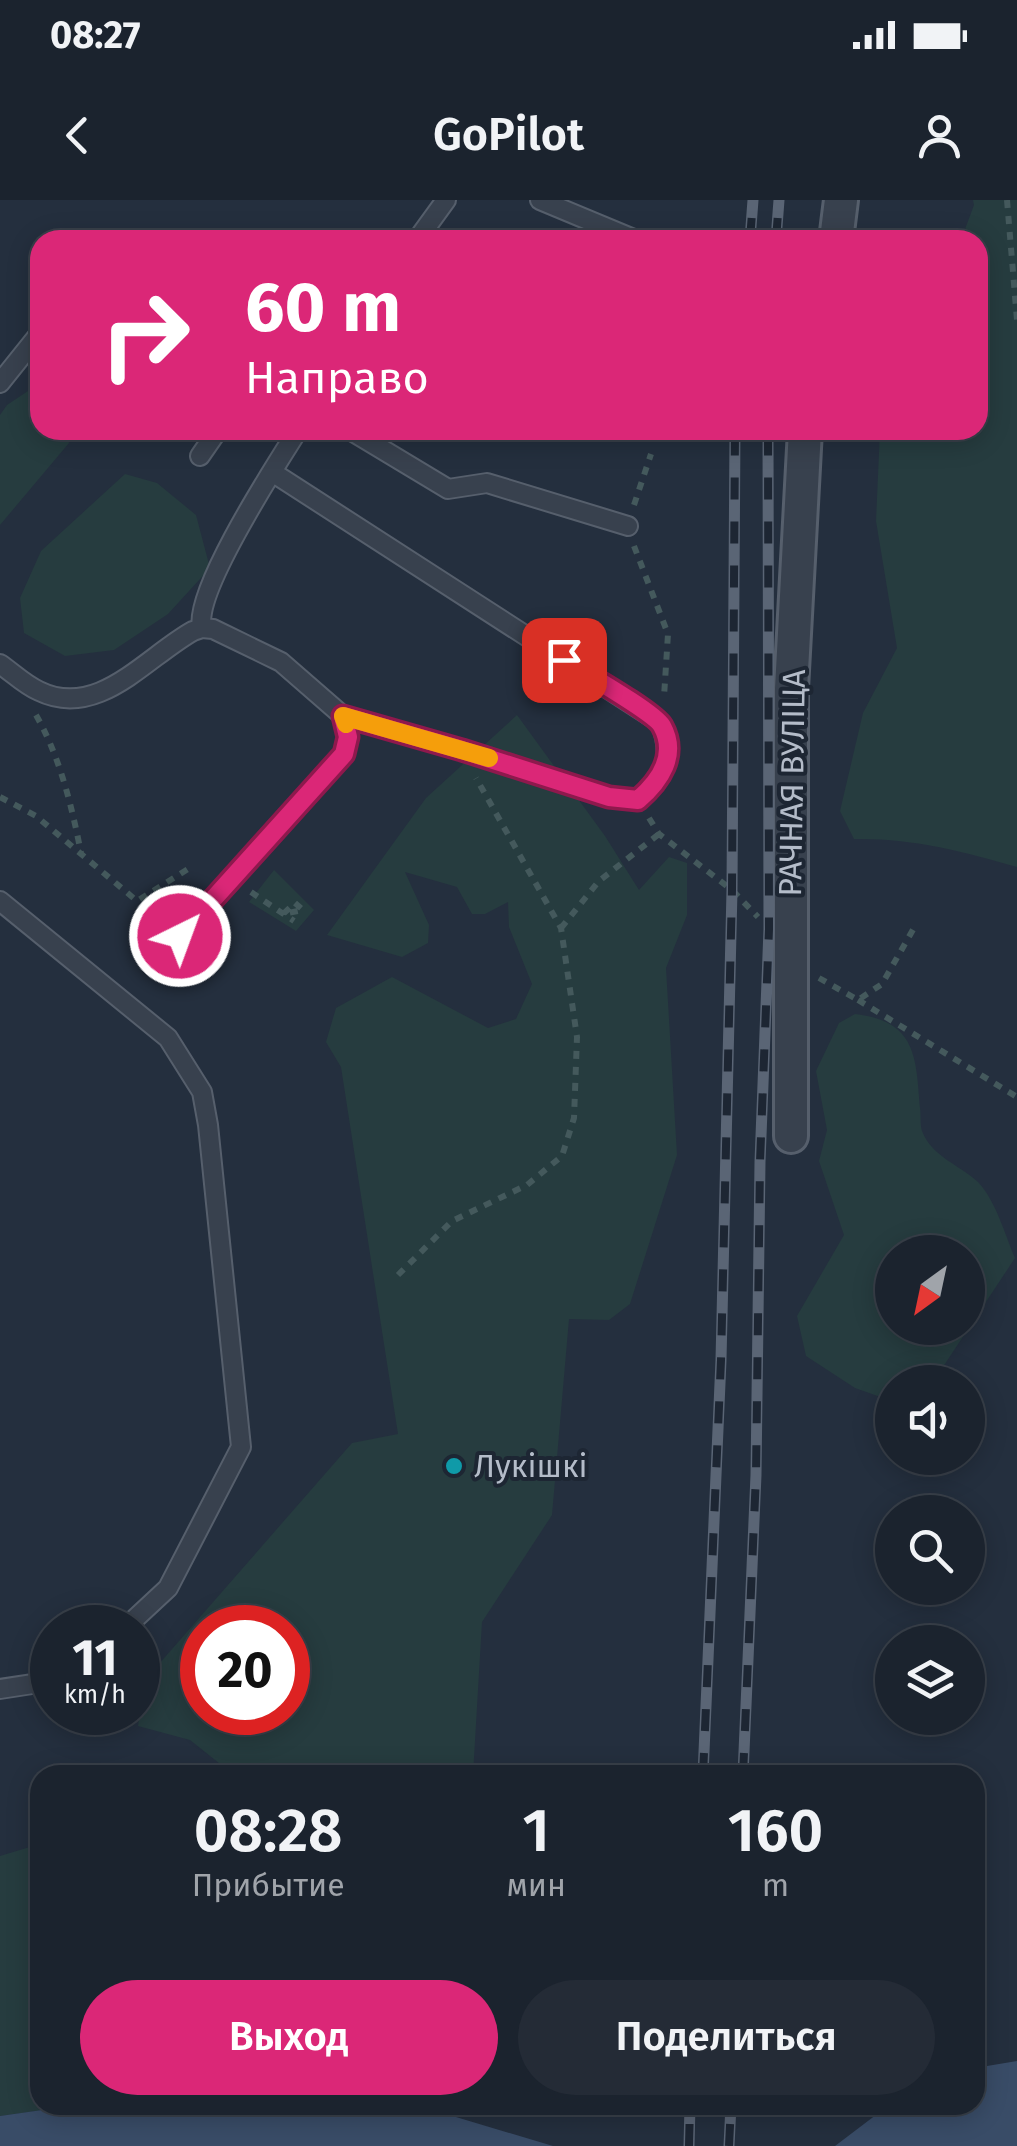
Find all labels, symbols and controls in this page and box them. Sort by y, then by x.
text: 08:27 [50,12,140,58]
icon: back [50,108,105,163]
text: GoPilot [433,108,584,162]
icon: person [912,108,967,163]
text: 60 m [245,266,401,350]
icon: right [80,270,210,400]
text: Направо [245,351,429,405]
pin [522,618,607,703]
icon: arrive [537,633,592,688]
street label: РАЧНАЯ ВУЛІЦА [771,668,813,897]
position arrow [128,884,232,988]
north arrow [875,1235,985,1345]
map controls [875,1235,985,1735]
button: sound [875,1365,985,1475]
place label: Лукішкі [474,1447,588,1485]
marker: Лукішкі [443,1455,465,1477]
button: search [875,1495,985,1605]
speed limit sign: 20 [180,1605,310,1735]
button: layers [875,1625,985,1735]
text: 11 [72,1628,118,1688]
text: km/h [64,1680,126,1710]
text: 08:28 [194,1795,343,1867]
text: 1 [523,1795,550,1867]
text: 160 [728,1795,823,1867]
text: Прибытие [192,1866,345,1904]
text: мин [506,1866,566,1904]
text: m [762,1866,789,1904]
button: Выход [80,1980,498,2095]
button: Поделиться [518,1980,935,2095]

